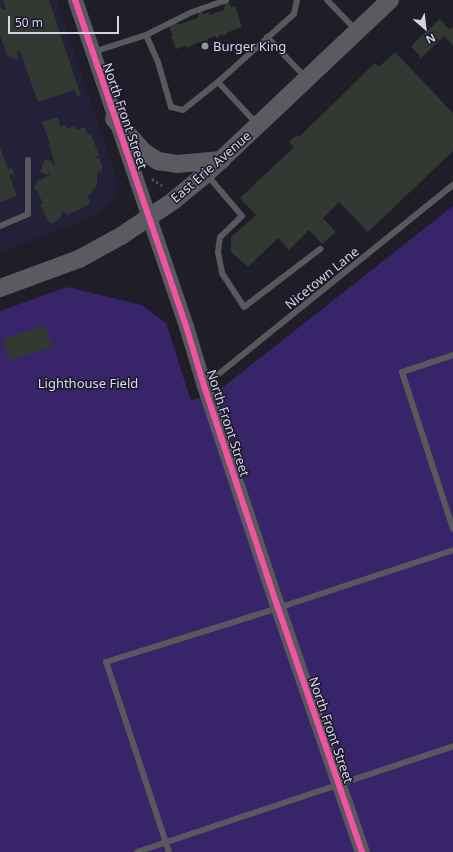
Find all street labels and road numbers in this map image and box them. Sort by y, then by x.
street label: North Front Street [99,61,151,171]
street label: East Erie Avenue [168,128,254,206]
street label: Nicetown Lane [282,244,362,312]
street label: North Front Street [203,368,253,478]
street label: North Front Street [305,675,357,785]

